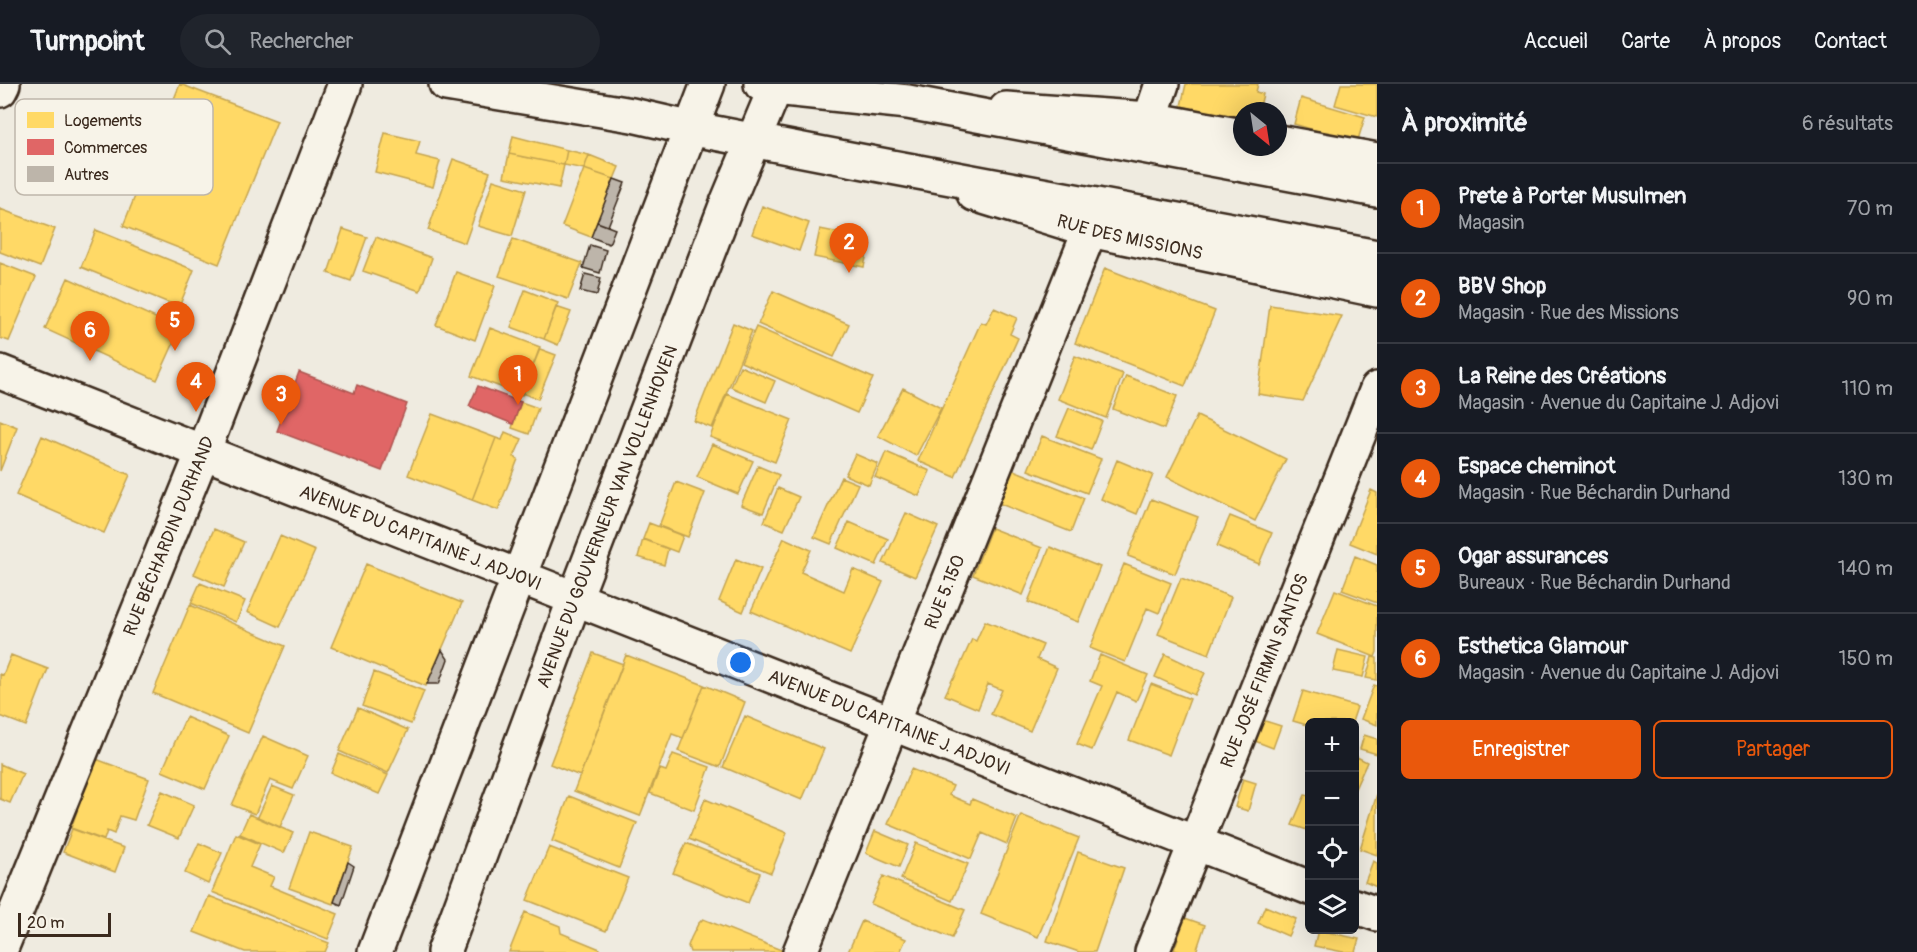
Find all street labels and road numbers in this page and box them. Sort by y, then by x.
street label: RUE DES MISSIONS [1054,209,1205,265]
street label: AVENUE DU GOUVERNEUR VAN VOLLENHOVEN [532,342,683,691]
street label: RUE BÉCHARDIN DURHAND [118,433,220,639]
street label: AVENUE DU CAPITAINE J. ADJOVI [296,480,545,596]
street label: RUE 5.150 [920,551,970,633]
street label: RUE JOSÉ FIRMIN SANTOS [1216,570,1314,771]
street label: AVENUE DU CAPITAINE J. ADJOVI [765,665,1014,781]

